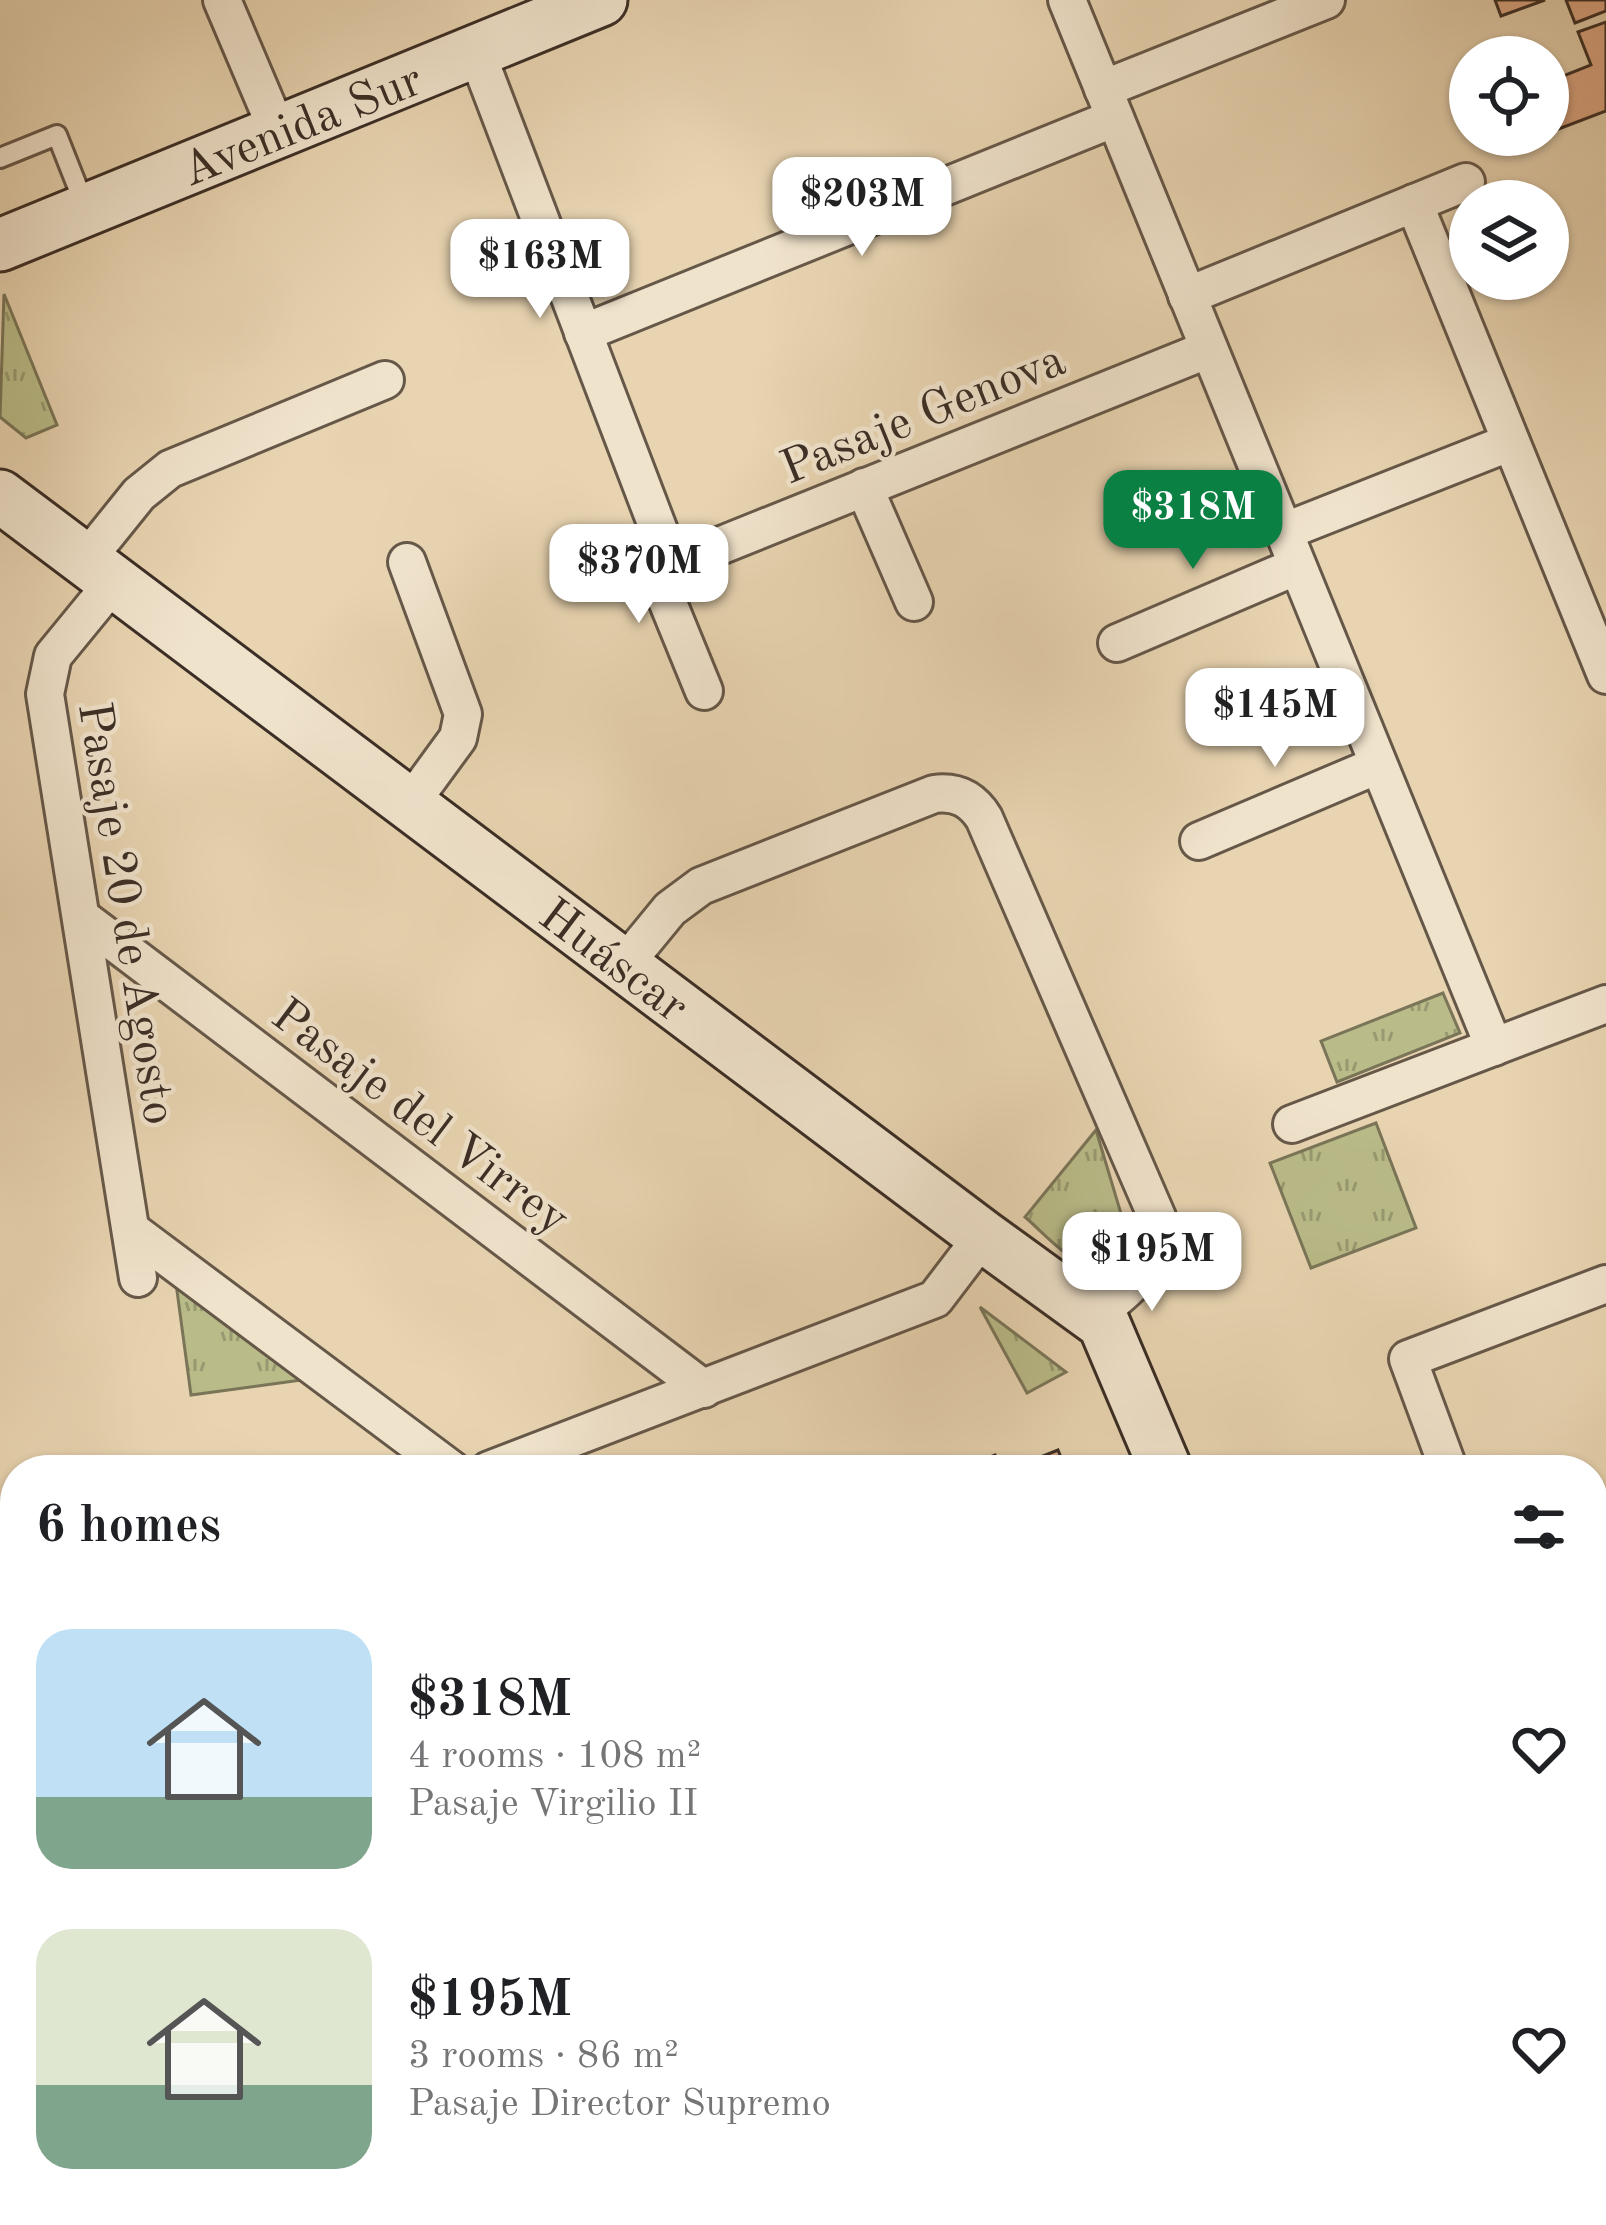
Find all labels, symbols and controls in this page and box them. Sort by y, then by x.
map controls [1449,36,1569,300]
button: locate [1449,36,1569,156]
street label: Avenida Sur [175,57,430,197]
pin: $203M [778,157,946,259]
text: $203M [799,176,925,215]
button: layers [1449,180,1569,300]
pin: $163M [456,219,624,321]
text: $163M [477,238,603,277]
street label: Pasaje Genova [775,337,1072,494]
pin: $318M [1109,470,1277,572]
text: $318M [1130,489,1256,528]
pin: $370M [555,524,723,626]
text: $370M [576,543,702,582]
pin: $145M [1191,668,1359,770]
text: $145M [1212,687,1338,726]
street label: Pasaje 20 de Agosto [68,699,182,1128]
street label: Huáscar [529,891,696,1033]
street label: Pasaje del Virrey [262,991,577,1245]
pin: $195M [1068,1212,1236,1314]
text: $195M [1089,1231,1215,1270]
icon: filters [1506,1494,1572,1560]
text: 6 homes [36,1502,221,1553]
text: $318M [408,1676,572,1727]
icon: home [132,1677,276,1821]
icon: heart [1506,1716,1572,1782]
text: 4 rooms · 108 m² [408,1737,701,1776]
text: Pasaje Virgilio II [408,1785,698,1824]
text: $195M [408,1976,572,2027]
icon: home [132,1977,276,2121]
icon: heart [1506,2016,1572,2082]
text: 3 rooms · 86 m² [408,2037,679,2076]
text: Pasaje Director Supremo [408,2085,831,2124]

